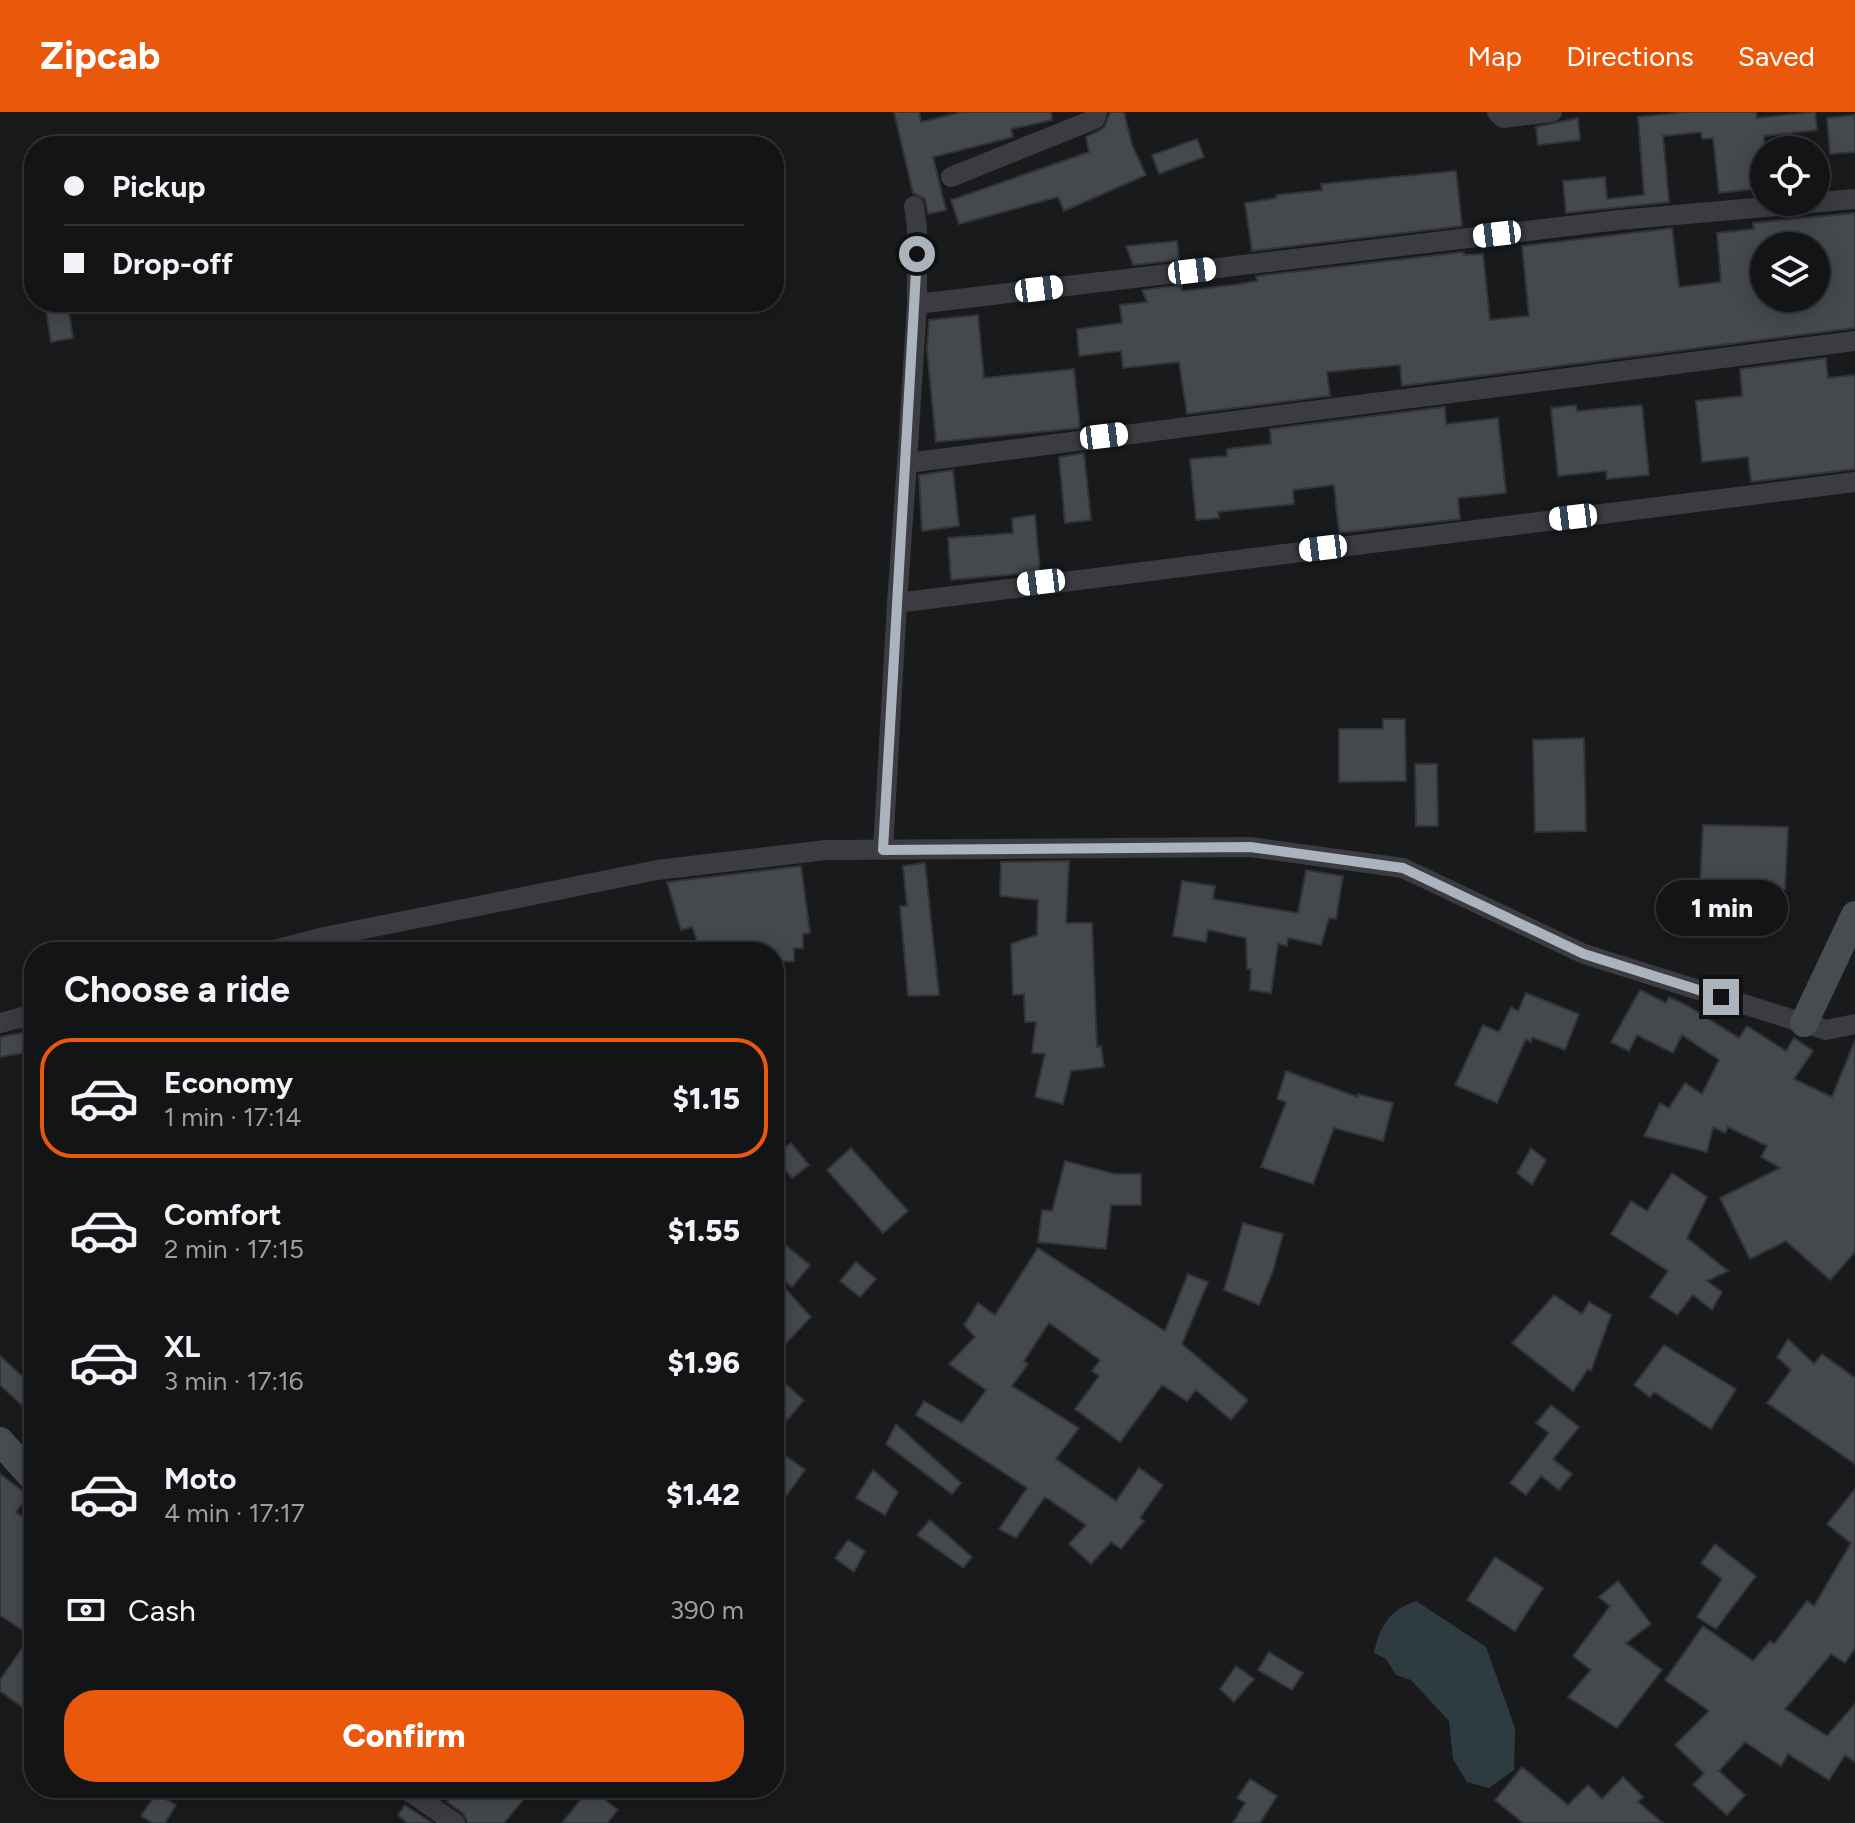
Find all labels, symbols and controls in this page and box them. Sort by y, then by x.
text: Zipcab [40,33,160,79]
text: Map [1468,39,1522,73]
text: Directions [1566,39,1694,73]
text: Saved [1738,39,1815,73]
map controls [1750,136,1830,312]
button: locate [1750,136,1830,216]
text: Pickup [112,168,206,205]
car [1472,219,1522,249]
button: layers [1750,232,1830,312]
route start [899,236,935,272]
text: Drop-off [112,245,233,282]
car [1167,256,1217,286]
car [1014,274,1064,304]
car [1079,421,1129,451]
car [1548,502,1598,532]
car [1298,533,1348,563]
car [1016,567,1066,597]
callout: 1 min [1655,881,1787,937]
text: 1 min [1691,892,1753,924]
text: Choose a ride [64,968,290,1011]
route end [1703,979,1739,1015]
icon: car [68,1062,140,1134]
text: Economy [164,1064,293,1101]
text: $1.15 [672,1080,740,1117]
text: 1 min · 17:14 [164,1101,301,1133]
icon: car [68,1194,140,1266]
text: Comfort [164,1196,282,1233]
text: $1.55 [668,1212,740,1249]
text: 2 min · 17:15 [164,1233,304,1265]
icon: car [68,1326,140,1398]
text: XL [164,1328,200,1365]
text: $1.96 [668,1344,740,1381]
text: 3 min · 17:16 [164,1365,303,1397]
icon: car [68,1458,140,1530]
text: Moto [164,1460,236,1497]
text: $1.42 [666,1476,740,1513]
text: 4 min · 17:17 [164,1497,305,1529]
icon: cash [64,1588,108,1632]
text: Cash [128,1592,196,1629]
text: 390 m [670,1594,744,1626]
button: Confirm [64,1690,744,1782]

